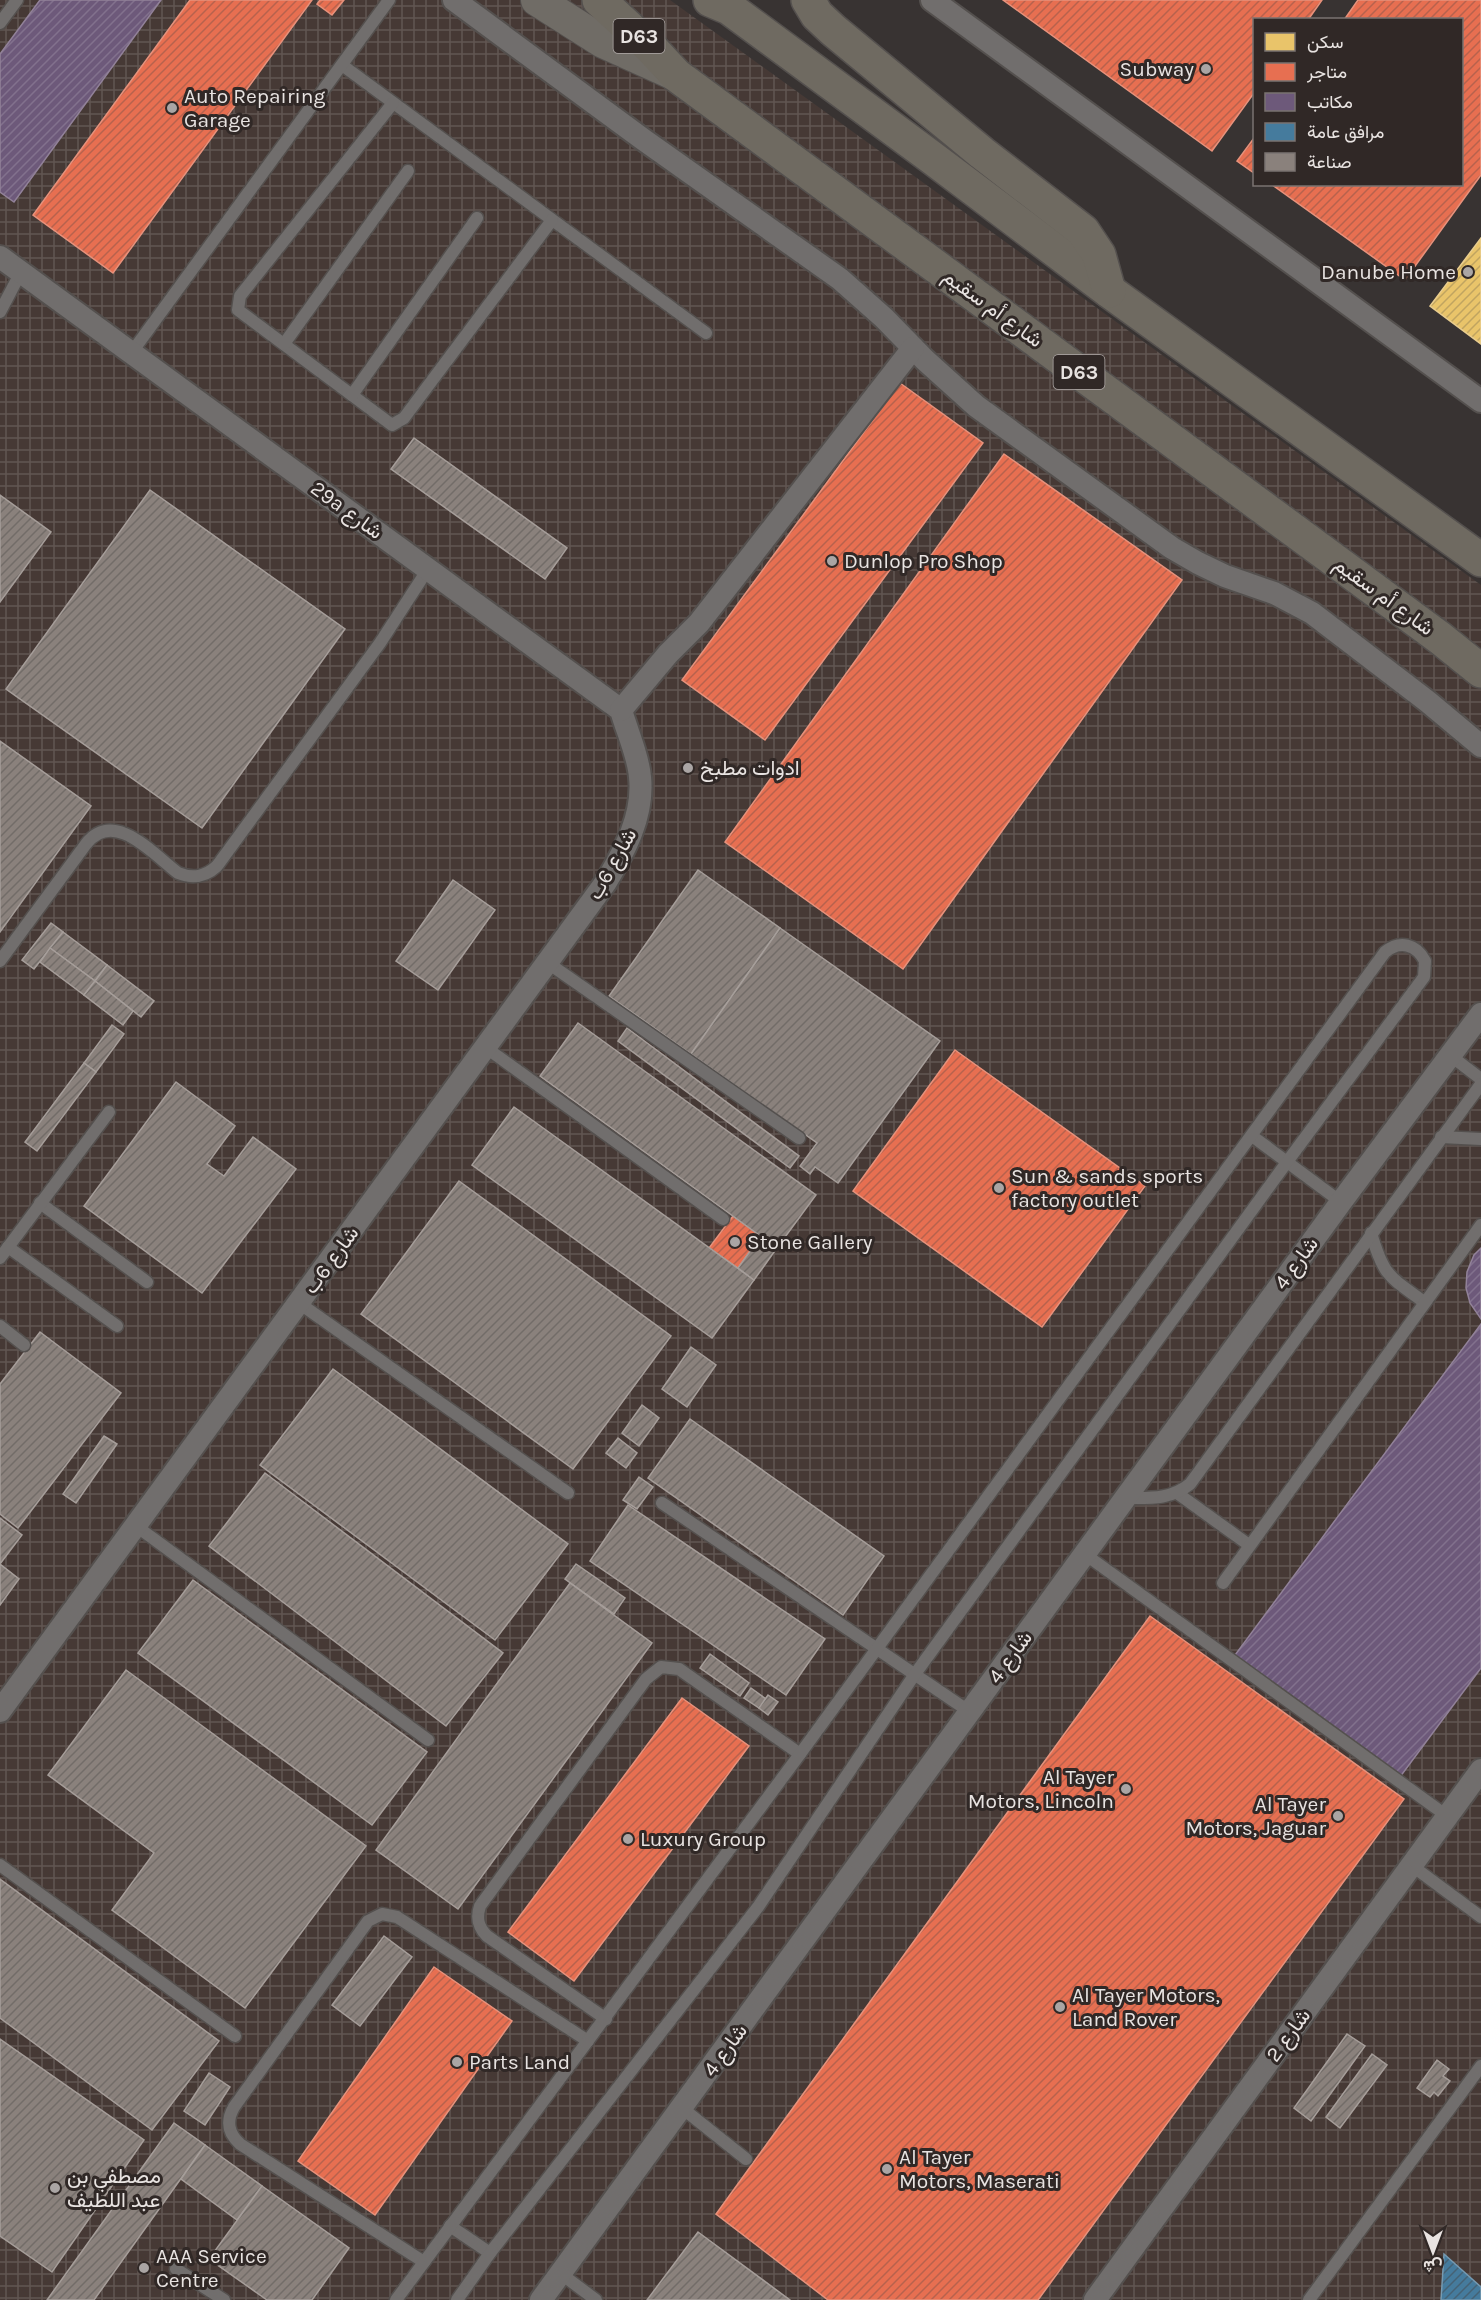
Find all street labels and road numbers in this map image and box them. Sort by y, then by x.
road number: D63 [614,19,664,53]
street label: شارع أم سقيم [937,264,1048,354]
road number: D63 [1054,355,1104,389]
street label: 29a شارع [305,476,388,546]
street label: شارع أم سقيم [1328,552,1439,642]
street label: شارع 6ب [583,824,643,905]
street label: شارع 6ب [298,1222,365,1300]
street label: شارع 4 [1269,1232,1325,1295]
street label: شارع 4 [983,1626,1039,1689]
street label: شارع 2 [1261,2004,1317,2067]
street label: شارع 4 [698,2019,754,2082]

